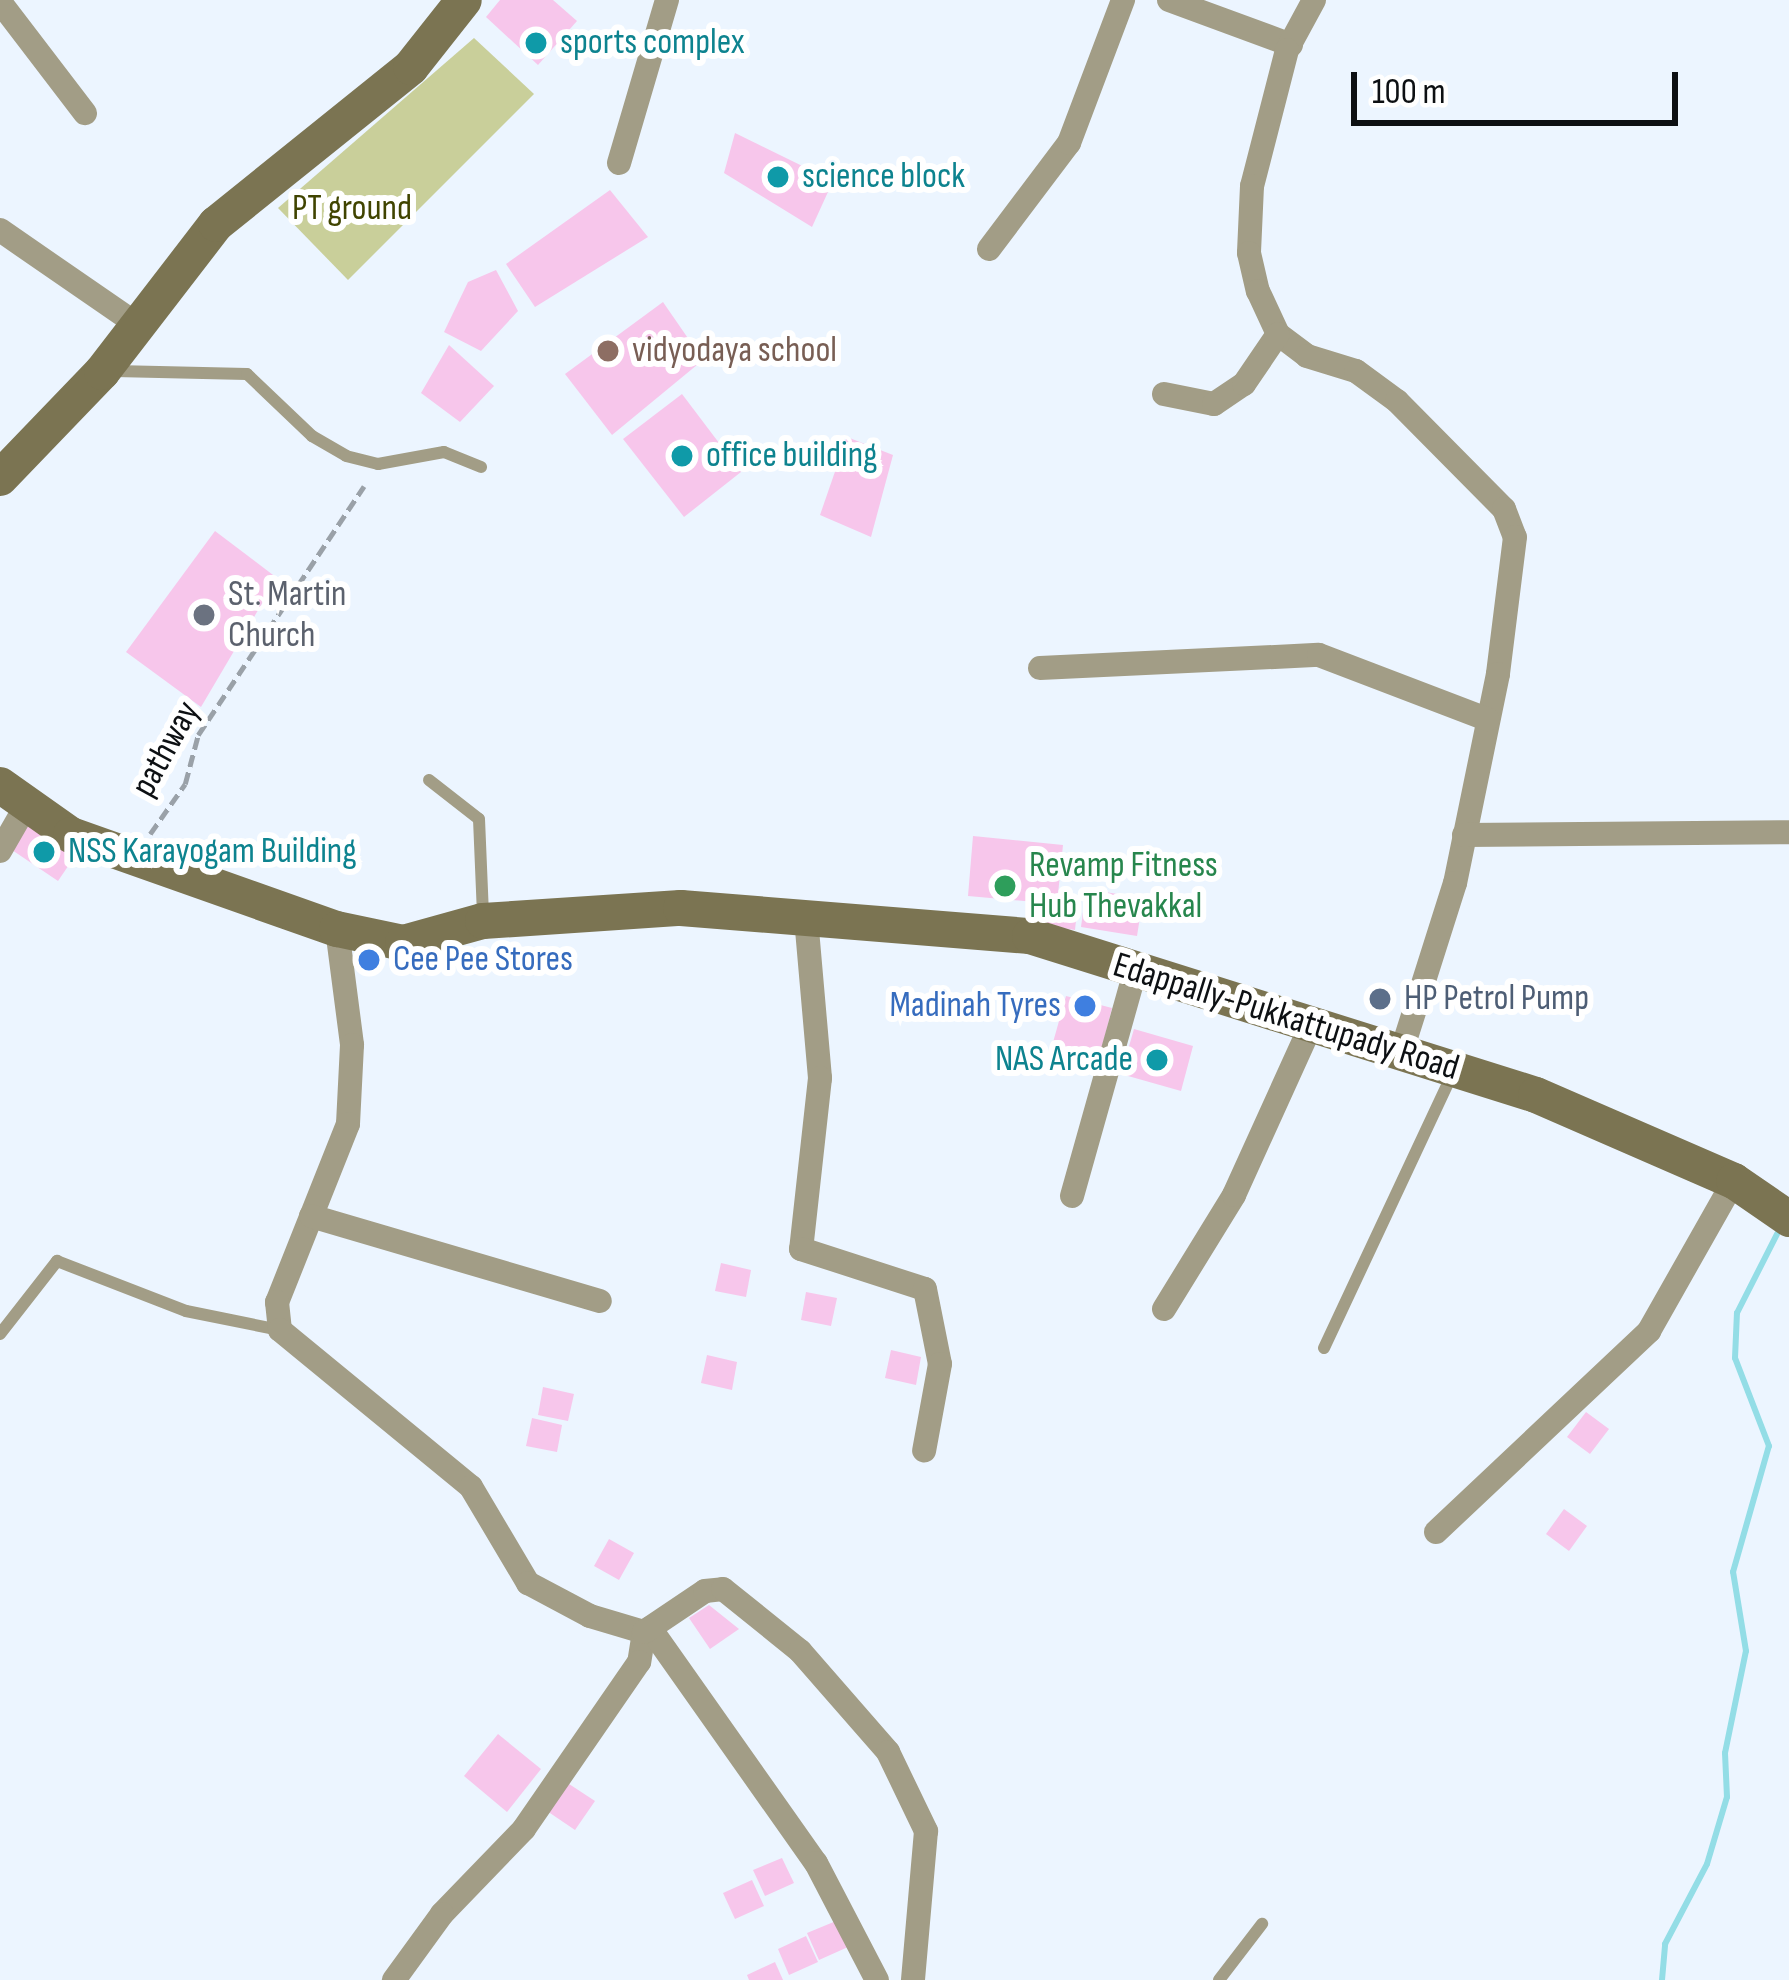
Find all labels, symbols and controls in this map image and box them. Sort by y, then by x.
place label: sports complex [560,21,744,65]
marker: sports complex [523,30,549,56]
scale bar [1357,48,1684,122]
text: 100 m [1372,71,1446,114]
place label: science block [802,155,965,199]
marker: science block [765,164,791,190]
park label: PT ground [292,187,412,231]
place label: vidyodaya school [632,329,837,373]
marker: vidyodaya school [595,338,621,364]
place label: office building [706,434,877,478]
marker: office building [669,443,695,469]
place label: St. Martin Church [228,572,346,657]
marker: St. Martin Church [191,602,217,628]
street label: pathway [122,694,210,804]
place label: NSS Karayogam Building [68,830,357,874]
marker: NSS Karayogam Building [31,839,57,865]
place label: Revamp Fitness Hub Thevakkal [1029,843,1218,928]
marker: Revamp Fitness Hub Thevakkal [992,873,1018,899]
place label: Cee Pee Stores [393,938,573,982]
street label: Edappally-Pukkattupady Road [1108,944,1464,1090]
marker: Cee Pee Stores [356,947,382,973]
place label: HP Petrol Pump [1404,977,1589,1021]
place label: Madinah Tyres [889,984,1061,1028]
marker: HP Petrol Pump [1367,986,1393,1012]
marker: Madinah Tyres [1072,993,1098,1019]
place label: NAS Arcade [995,1038,1133,1082]
marker: NAS Arcade [1144,1047,1170,1073]

